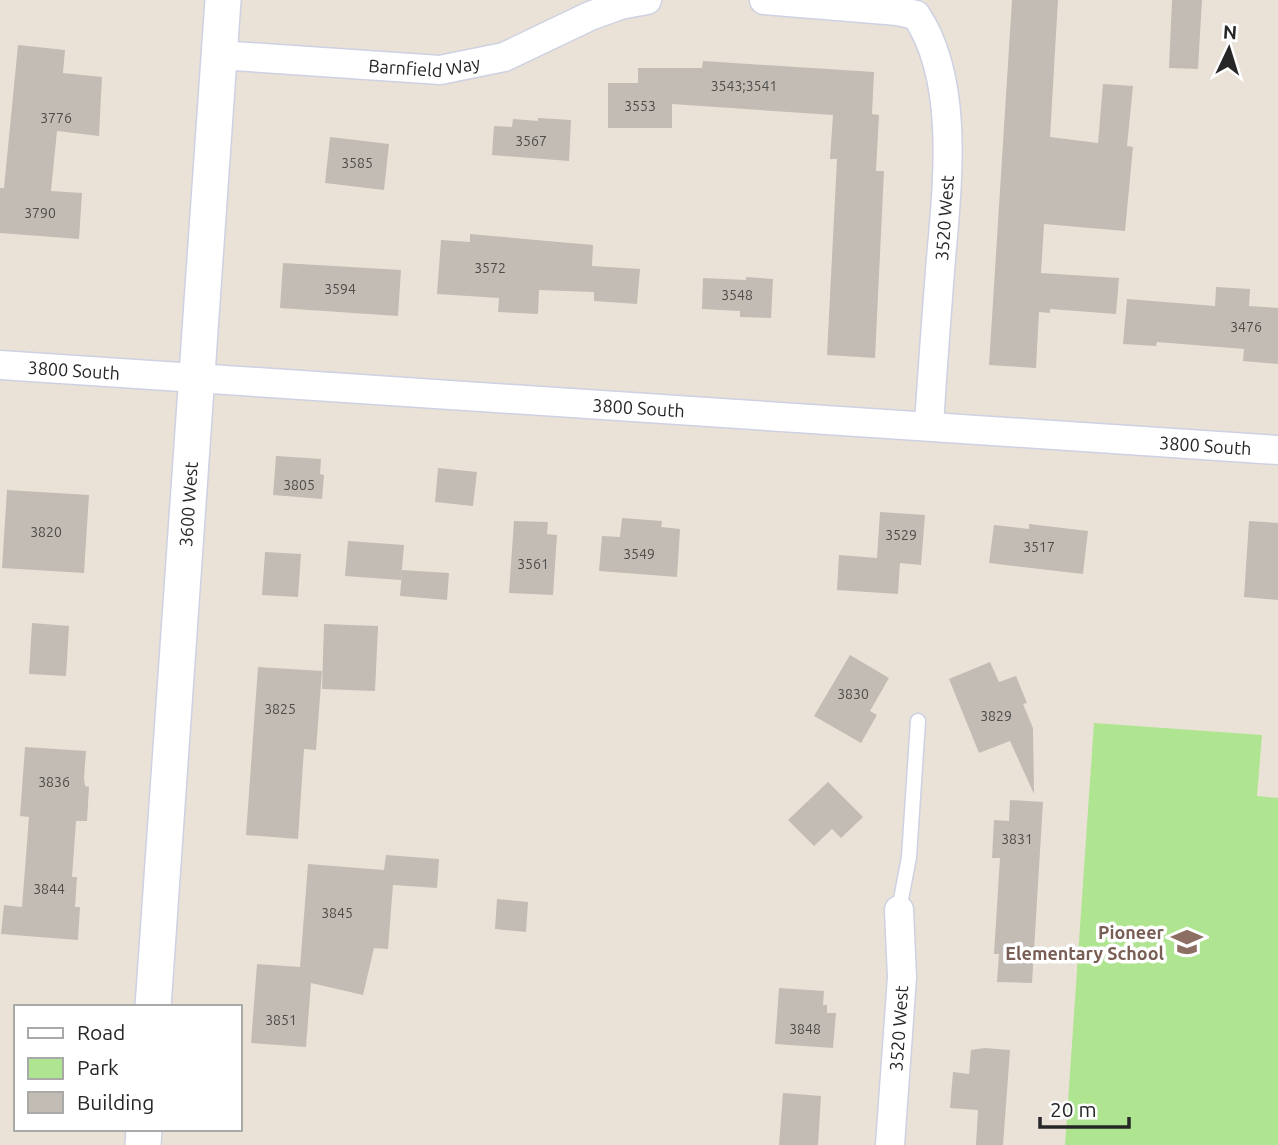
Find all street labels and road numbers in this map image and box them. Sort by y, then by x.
street label: Barnfield Way [368,52,482,80]
street label: 3520 West [931,174,957,262]
street label: 3800 South [27,357,121,383]
street label: 3800 South [592,394,685,421]
street label: 3800 South [1159,432,1252,458]
street label: 3600 West [175,461,201,548]
street label: 3520 West [885,985,911,1072]

